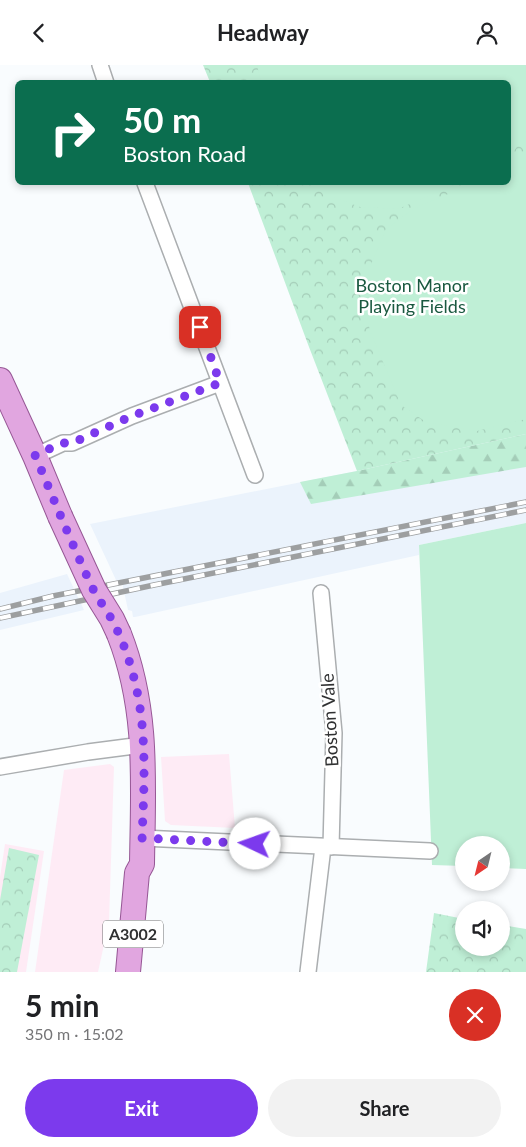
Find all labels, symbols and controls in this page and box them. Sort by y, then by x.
icon: back [25,19,53,47]
text: Headway [217,19,309,46]
icon: person [473,19,501,47]
text: 50 m [123,98,201,140]
icon: right [40,100,105,165]
text: Boston Road [123,140,246,167]
park label: Boston Manor Playing Fields [356,274,469,317]
pin [179,306,221,348]
icon: arrive [186,313,214,341]
street label: Boston Vale [316,673,342,767]
position arrow [228,817,280,869]
north arrow [455,836,510,891]
map controls [455,836,510,956]
button: sound [455,901,510,956]
road number: A3002 [103,921,163,947]
text: 5 min [25,987,99,1023]
button: close [449,989,501,1041]
text: 350 m · 15:02 [25,1024,124,1043]
button: Exit [25,1079,258,1137]
button: Share [268,1079,501,1137]

